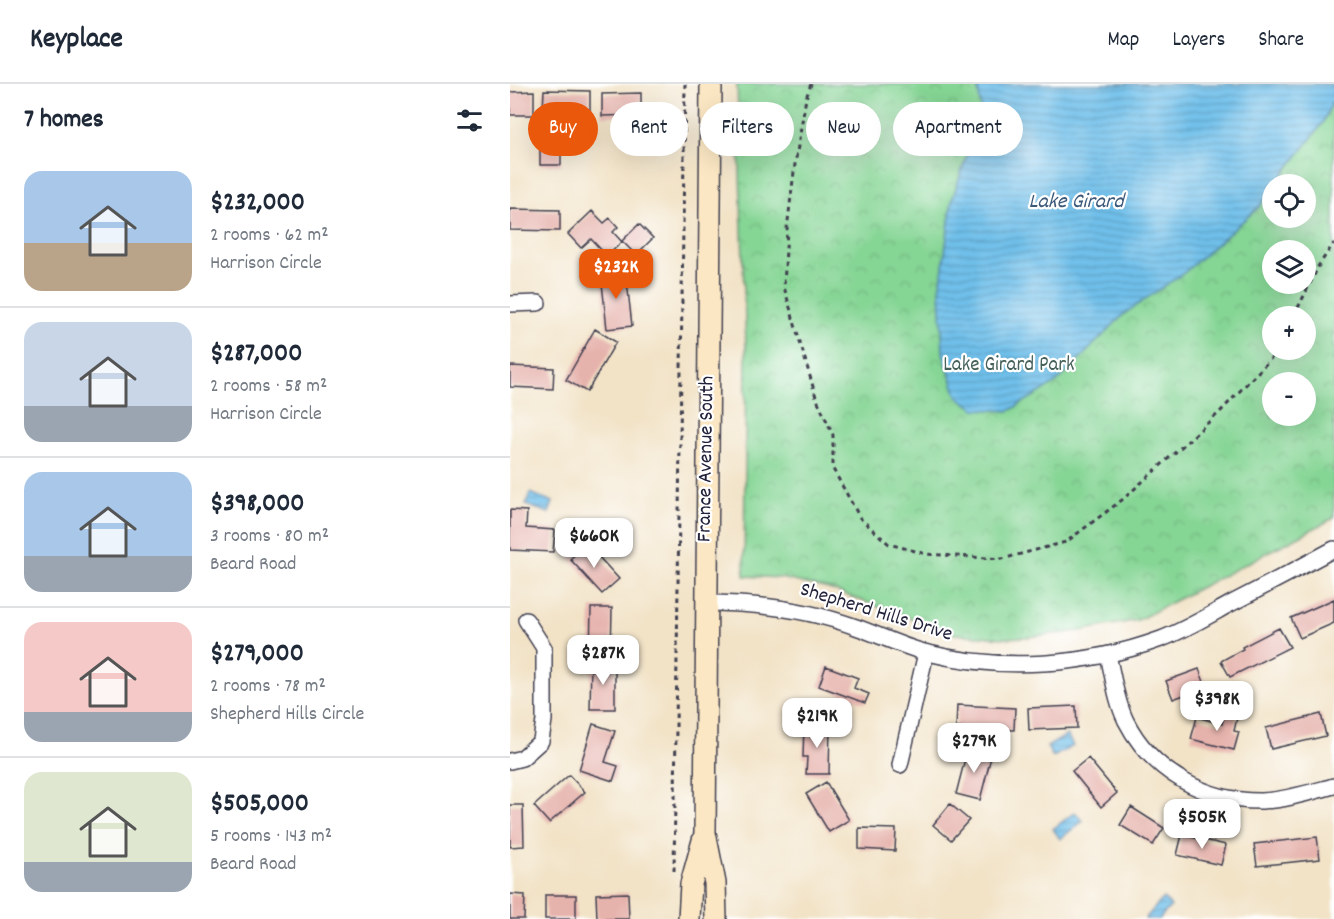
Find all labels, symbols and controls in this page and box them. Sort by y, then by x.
text: Keyplace [30,21,123,61]
text: Map [1108,26,1139,56]
text: Layers [1172,26,1225,56]
text: Share [1258,26,1304,56]
text: 7 homes [24,102,104,139]
chip: Buy [528,102,598,156]
chip: Rent [610,102,688,156]
chip: Filters [700,102,794,156]
chip: New [806,102,881,156]
chip: Apartment [893,102,1023,156]
icon: filters [453,104,486,137]
map controls [1262,174,1316,426]
button: locate [1262,174,1316,228]
text: $232,000 [210,185,305,222]
water label: Lake Girard [1028,187,1126,218]
icon: home [72,195,144,267]
text: 2 rooms · 62 m² [210,222,329,250]
button: layers [1262,240,1316,294]
pin: $232K [574,249,658,300]
text: Harrison Circle [210,250,322,278]
text: $232K [593,254,639,282]
button: + [1262,306,1316,360]
text: $287,000 [210,336,302,373]
icon: home [72,346,144,418]
park label: Lake Girard Park [943,351,1075,381]
button: − [1262,372,1316,426]
text: 2 rooms · 58 m² [210,373,327,401]
street label: France Avenue South [691,376,723,542]
text: Harrison Circle [210,401,322,429]
text: $398,000 [210,486,305,523]
icon: home [72,496,144,568]
pin: $660K [552,518,636,569]
text: 3 rooms · 80 m² [210,523,329,551]
text: $660K [569,523,619,551]
text: Beard Road [210,551,296,579]
street label: Shepherd Hills Drive [796,576,956,650]
pin: $287K [561,635,645,686]
text: $279,000 [210,636,304,673]
text: $287K [581,640,625,668]
icon: home [72,646,144,718]
text: 2 rooms · 78 m² [210,673,326,701]
pin: $398K [1175,681,1259,732]
text: $398K [1194,686,1240,714]
pin: $219K [775,698,859,749]
text: Shepherd Hills Circle [210,701,364,729]
text: $219K [796,703,838,731]
pin: $279K [932,723,1016,774]
text: $279K [952,728,996,756]
text: $505,000 [210,786,309,823]
icon: home [72,796,144,868]
pin: $505K [1160,799,1244,850]
text: $505K [1178,804,1226,832]
text: 5 rooms · 143 m² [210,823,332,851]
text: Beard Road [210,851,296,879]

